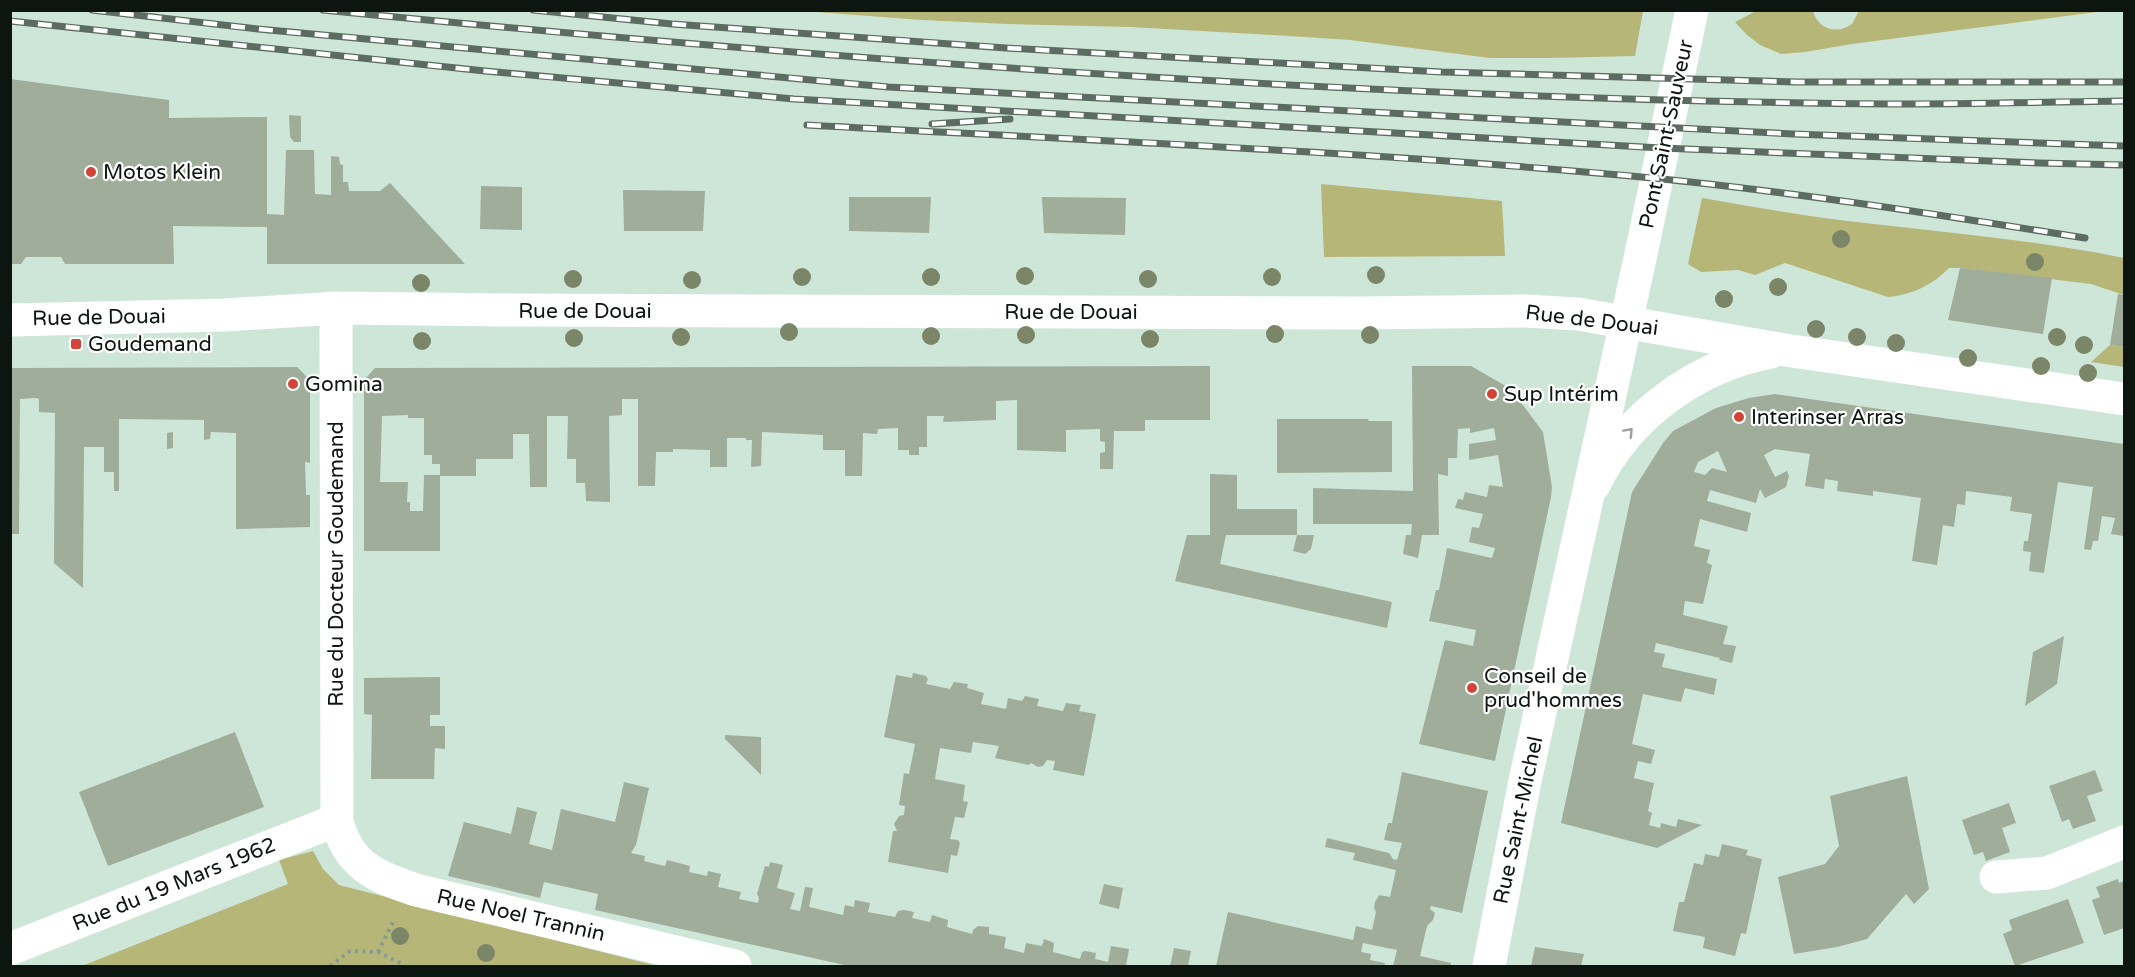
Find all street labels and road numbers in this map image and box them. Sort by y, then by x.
street label: Pont Saint-Sauveur [1634,37,1699,231]
street label: Rue de Douai [518,299,652,324]
street label: Rue de Douai [1004,300,1138,325]
street label: Rue de Douai [1524,300,1660,341]
street label: Rue de Douai [32,304,166,331]
street label: Rue du Docteur Goudemand [324,421,349,707]
street label: Rue Saint-Michel [1489,734,1548,906]
street label: Rue du 19 Mars 1962 [69,832,279,937]
street label: Rue Noel Trannin [434,884,607,947]

